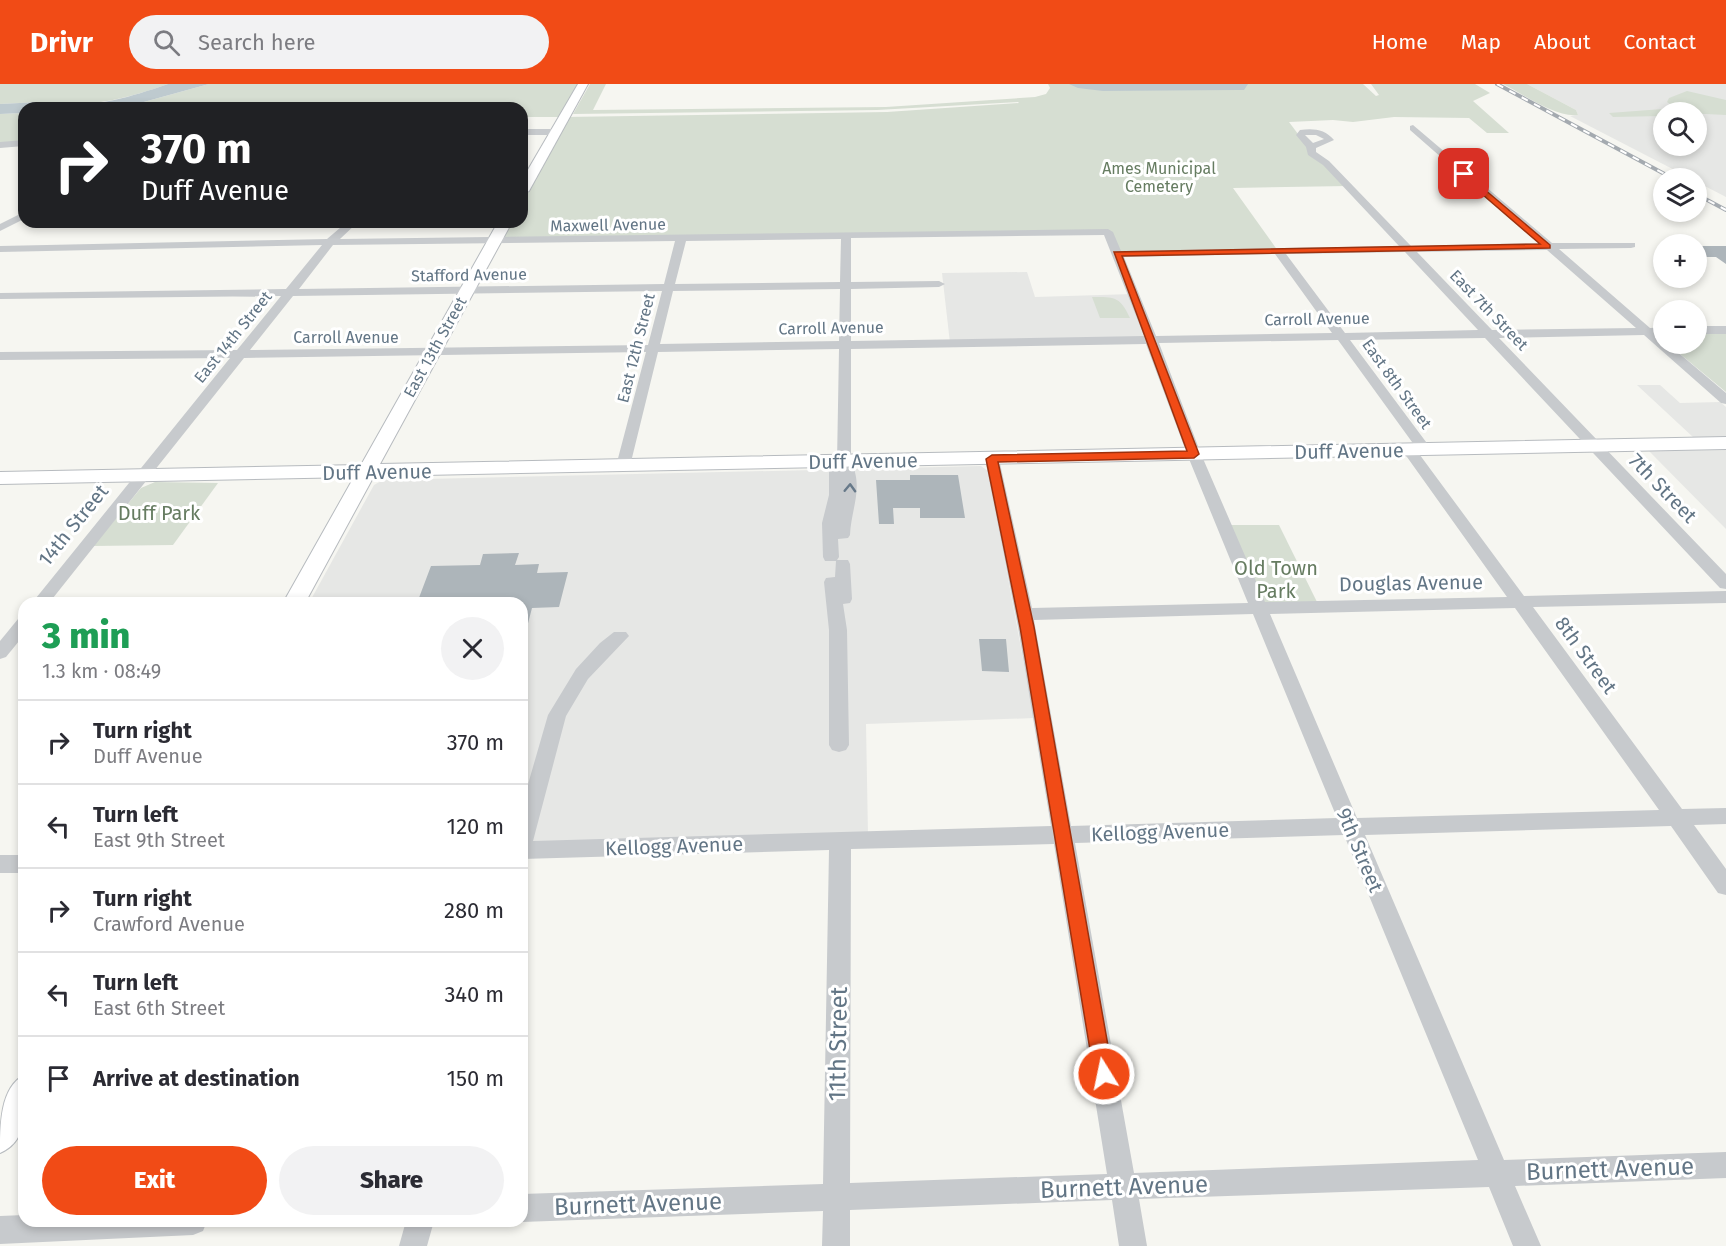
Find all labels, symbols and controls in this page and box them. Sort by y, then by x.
search box [129,15,549,69]
text: Drivr [30,26,93,59]
icon: search [150,26,183,59]
text: Search here [198,29,315,56]
text: Home [1372,29,1428,55]
text: Map [1461,29,1501,55]
text: About [1534,29,1591,55]
text: Contact [1624,29,1696,55]
map controls [1653,102,1707,354]
button: search [1653,102,1707,156]
text: 370 m [141,124,252,174]
icon: right [42,126,120,204]
pin [1438,148,1489,199]
icon: arrive [1447,157,1480,190]
park label: Ames Municipal Cemetery [1102,159,1216,196]
button: layers [1653,168,1707,222]
text: Duff Avenue [141,175,289,207]
street label: Maxwell Avenue [550,214,666,236]
button: + [1653,234,1707,288]
street label: Stafford Avenue [411,264,527,286]
street label: East 7th Street [1446,266,1532,354]
street label: East 14th Street [190,287,276,387]
street label: East 12th Street [613,291,659,405]
street label: East 13th Street [400,293,471,401]
button: − [1653,300,1707,354]
street label: Carroll Avenue [1264,309,1370,329]
street label: Carroll Avenue [778,318,884,338]
street label: Carroll Avenue [293,328,399,347]
street label: East 8th Street [1358,336,1436,433]
street label: Duff Avenue [1294,438,1404,464]
street label: Duff Avenue [808,448,918,474]
street label: 7th Street [1624,448,1703,528]
street label: Duff Avenue [322,459,432,485]
street label: 14th Street [33,479,114,571]
one-way arrow [844,484,857,493]
park label: Duff Park [118,501,201,525]
park label: Old Town Park [1234,556,1318,603]
street label: Douglas Avenue [1339,570,1483,596]
street label: 8th Street [1550,612,1622,699]
text: 3 min [42,614,130,658]
button: close [441,617,504,680]
text: 1.3 km · 08:49 [42,659,161,683]
text: Turn right [93,717,192,744]
icon: right [42,726,75,759]
text: 370 m [447,729,504,756]
text: Duff Avenue [93,744,203,768]
text: Turn left [93,801,178,828]
street label: 9th Street [1332,804,1389,896]
icon: left [42,810,75,843]
text: 120 m [447,813,504,840]
street label: Kellogg Avenue [1091,818,1229,846]
text: East 9th Street [93,828,225,852]
street label: Kellogg Avenue [605,832,743,860]
text: Turn right [93,885,192,912]
icon: right [42,894,75,927]
text: 280 m [444,897,504,924]
text: Crawford Avenue [93,912,245,936]
text: Turn left [93,969,178,996]
icon: left [42,978,75,1011]
text: 340 m [444,981,504,1008]
street label: 11th Street [823,986,853,1102]
text: East 6th Street [93,996,225,1020]
position arrow [1072,1042,1136,1106]
icon: arrive [42,1062,75,1095]
text: Arrive at destination [93,1065,300,1092]
text: 150 m [446,1065,504,1092]
button: Exit [42,1146,267,1215]
button: Share [279,1146,504,1215]
street label: Burnett Avenue [1525,1152,1695,1186]
street label: Burnett Avenue [1039,1170,1209,1204]
street label: Burnett Avenue [553,1187,723,1221]

